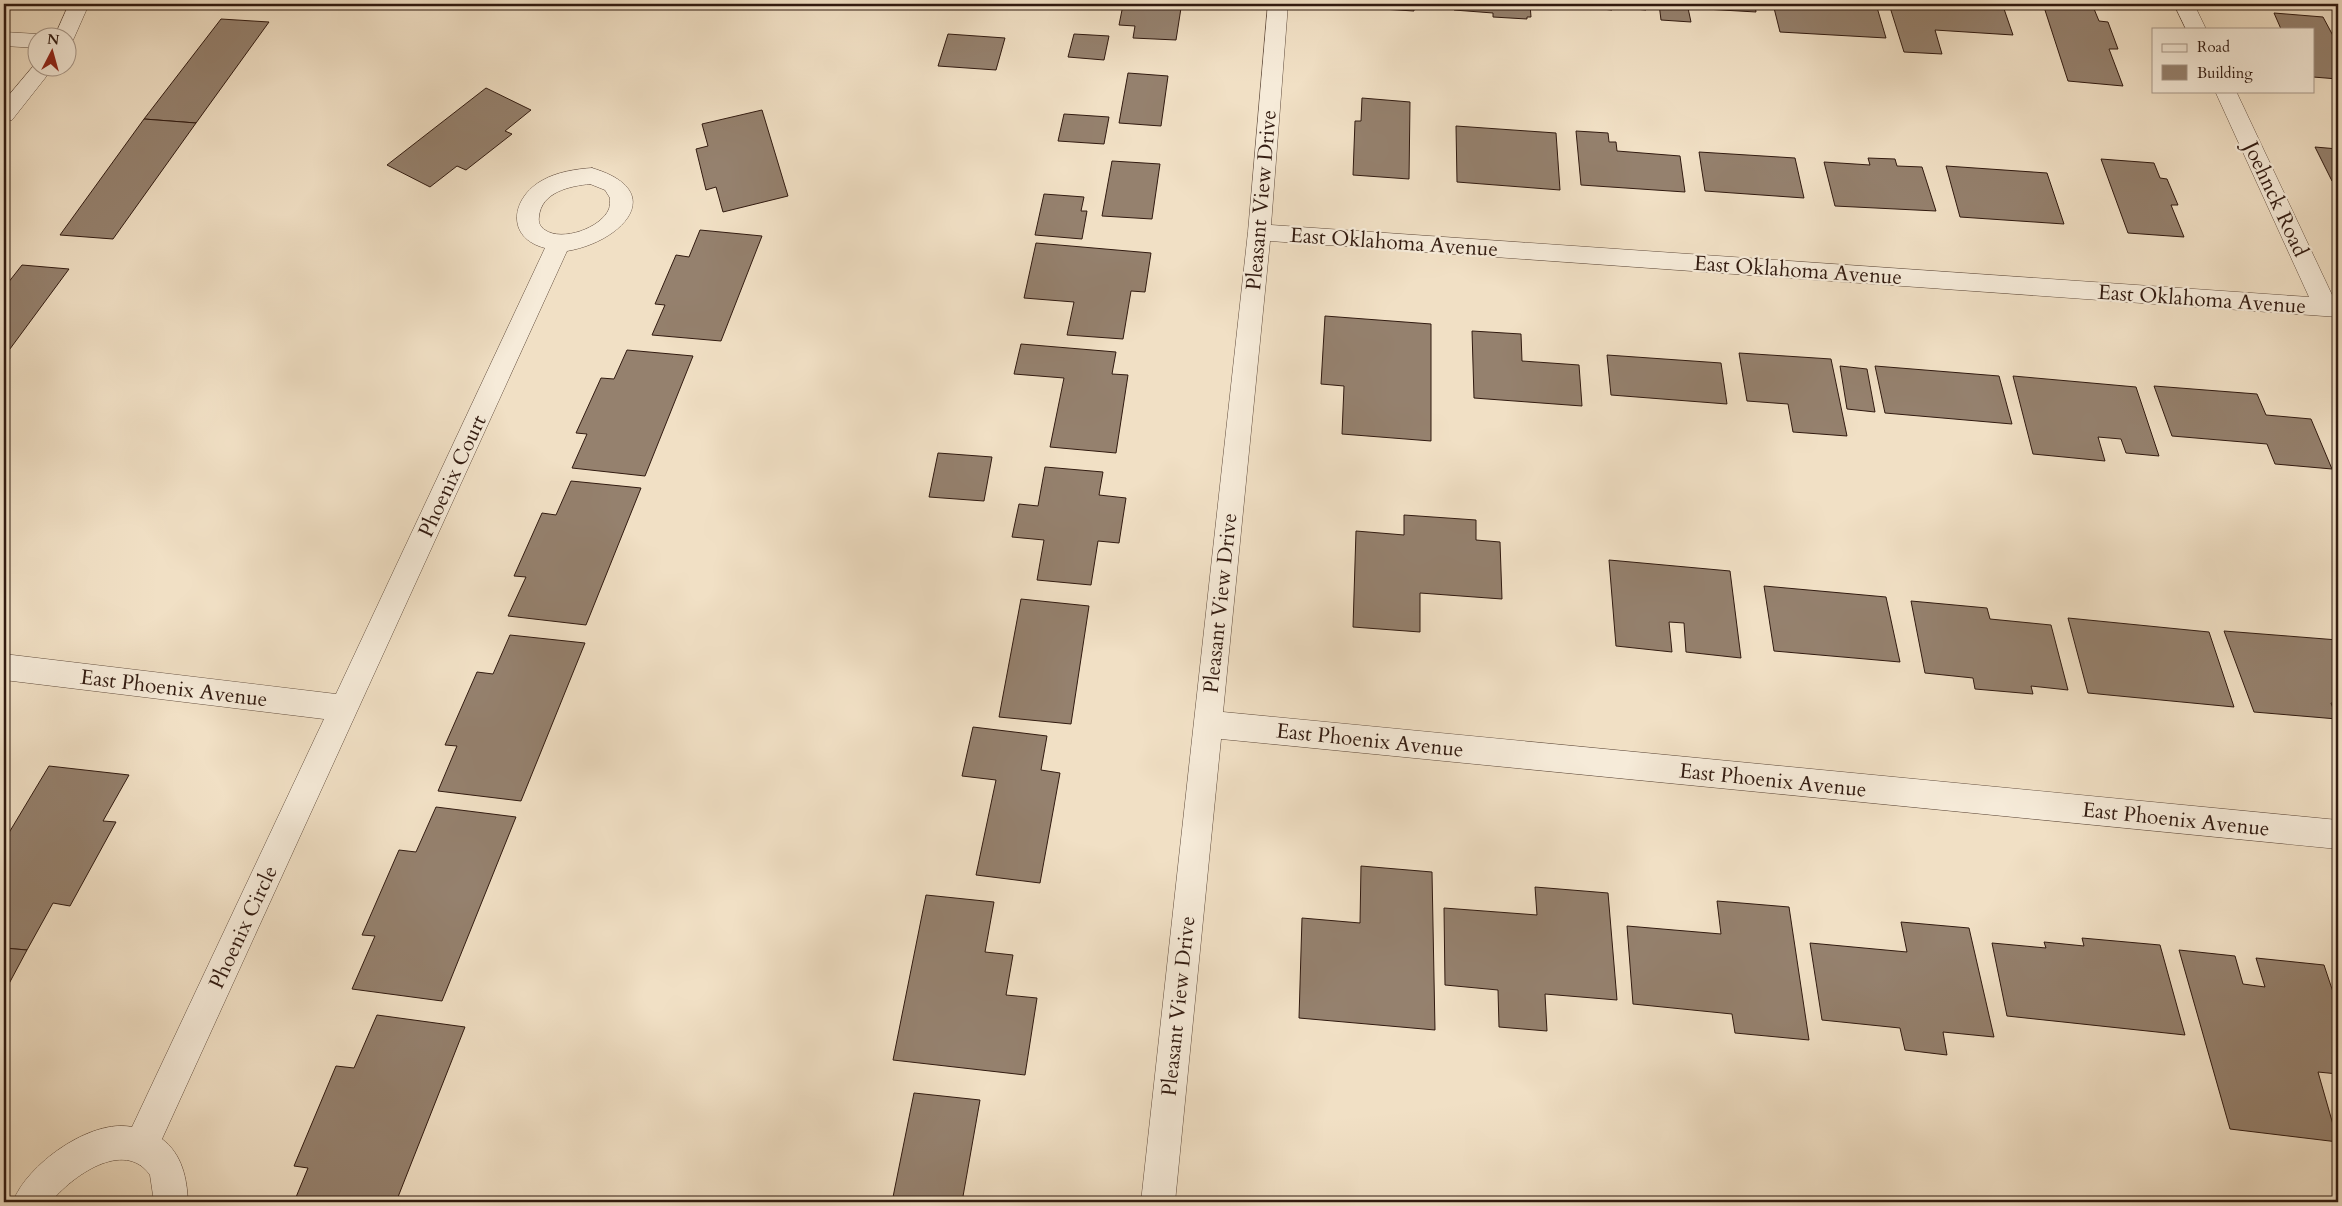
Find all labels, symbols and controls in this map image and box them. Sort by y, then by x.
north arrow [28,28,78,78]
legend [2152,28,2314,92]
text: N [46,29,60,50]
text: Road [2197,37,2230,57]
text: Building [2197,63,2253,83]
street label: Pleasant View Drive [1239,109,1284,291]
street label: Joehnck Road [2235,134,2315,262]
street label: East Oklahoma Avenue [1289,221,1499,264]
street label: East Oklahoma Avenue [1693,249,1903,292]
street label: East Oklahoma Avenue [2097,278,2307,321]
street label: Phoenix Court [411,410,494,542]
street label: Pleasant View Drive [1197,512,1244,694]
street label: East Phoenix Avenue [79,663,269,714]
street label: East Phoenix Avenue [1275,716,1465,765]
street label: East Phoenix Avenue [1678,756,1868,805]
street label: East Phoenix Avenue [2081,795,2271,844]
street label: Phoenix Circle [202,861,285,994]
street label: Pleasant View Drive [1155,915,1202,1097]

